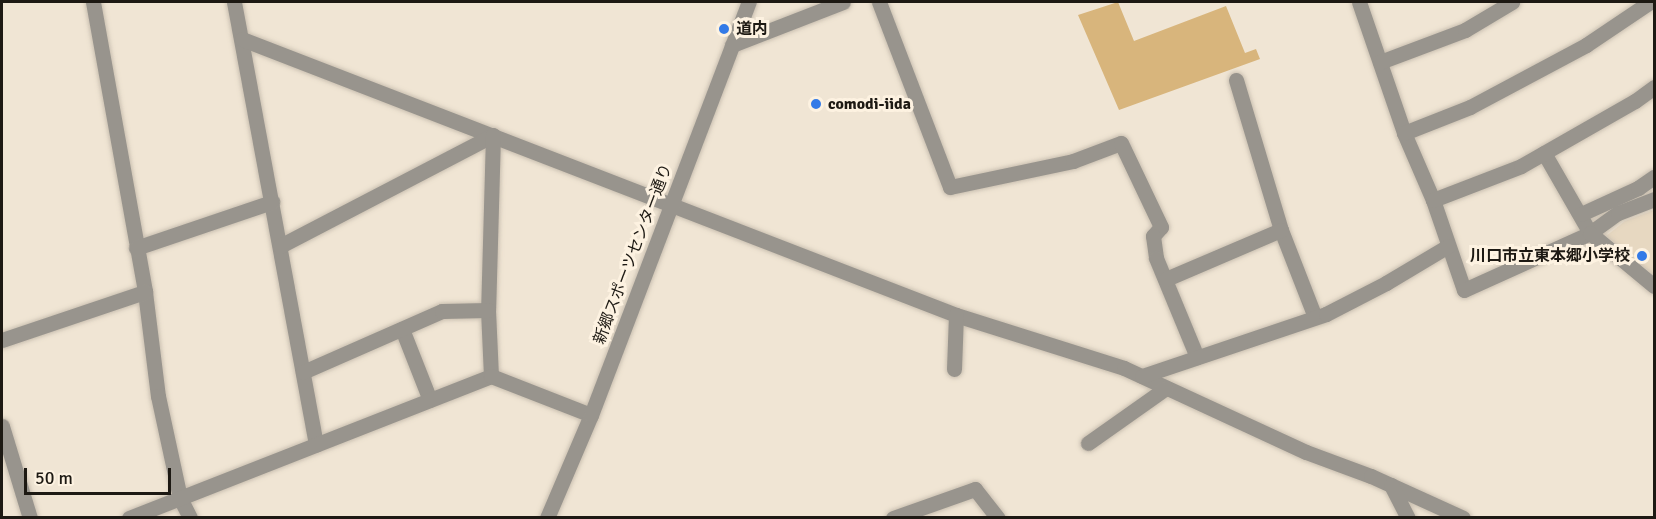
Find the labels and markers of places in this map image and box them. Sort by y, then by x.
place label: 道内 [736,19,768,39]
marker: 道内 [717,22,731,36]
place label: comodi-iida [828,94,911,114]
marker: comodi-iida [809,97,823,111]
place label: 川口市立東本郷小学校 [1470,246,1630,266]
marker: 川口市立東本郷小学校 [1635,249,1649,263]

